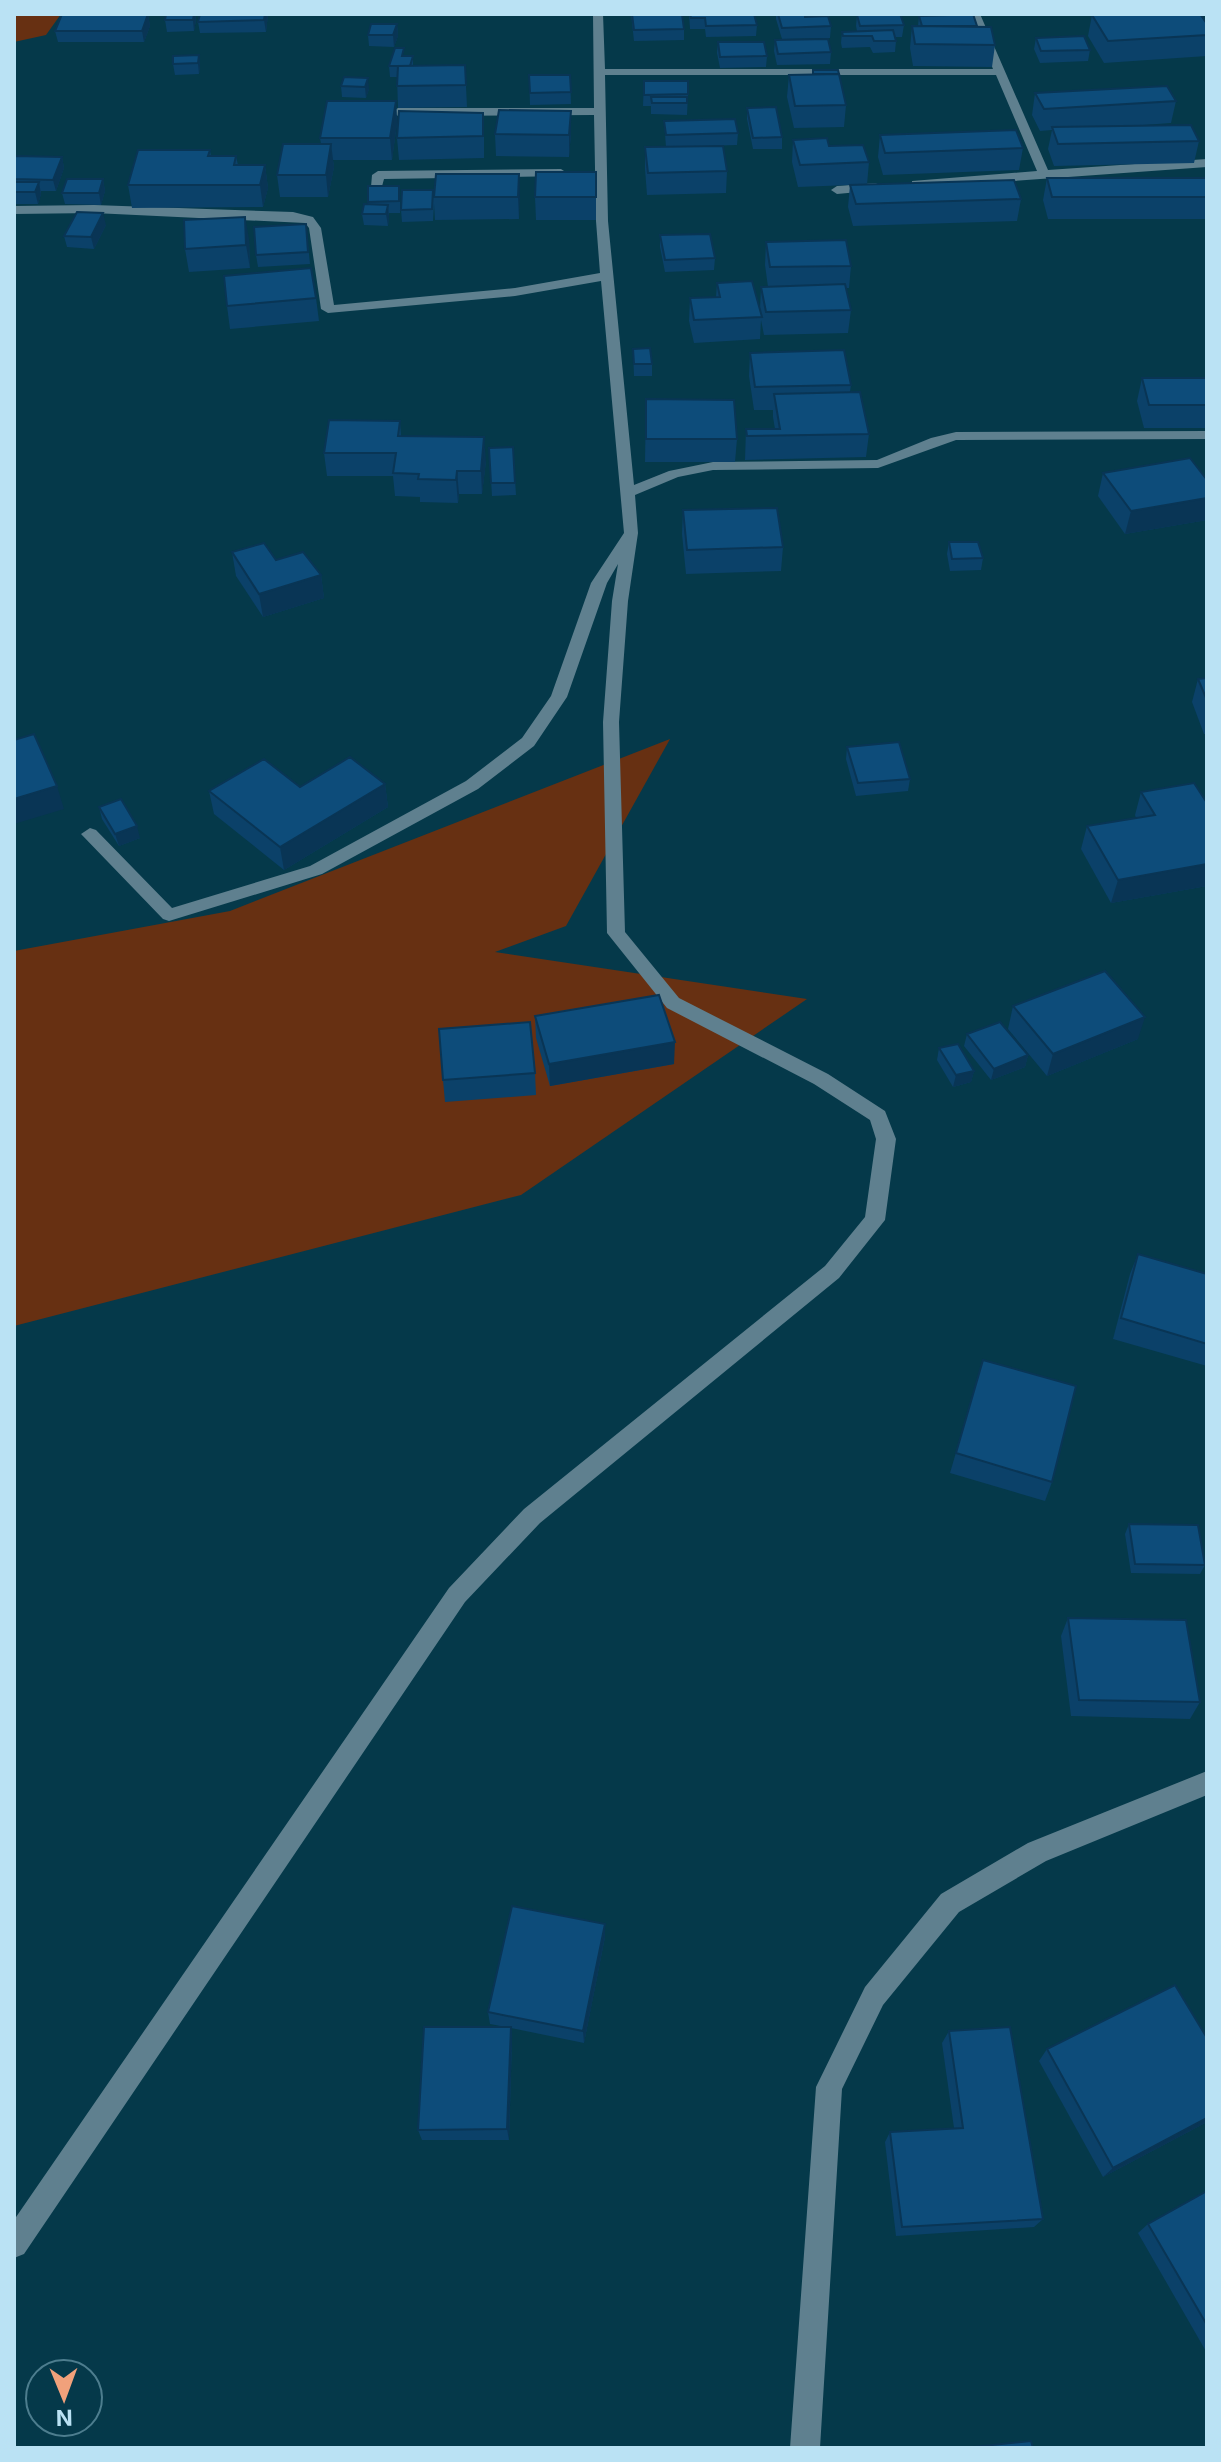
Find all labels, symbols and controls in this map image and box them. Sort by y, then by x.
north arrow [24,2358,104,2438]
text: N [56,2405,73,2431]

